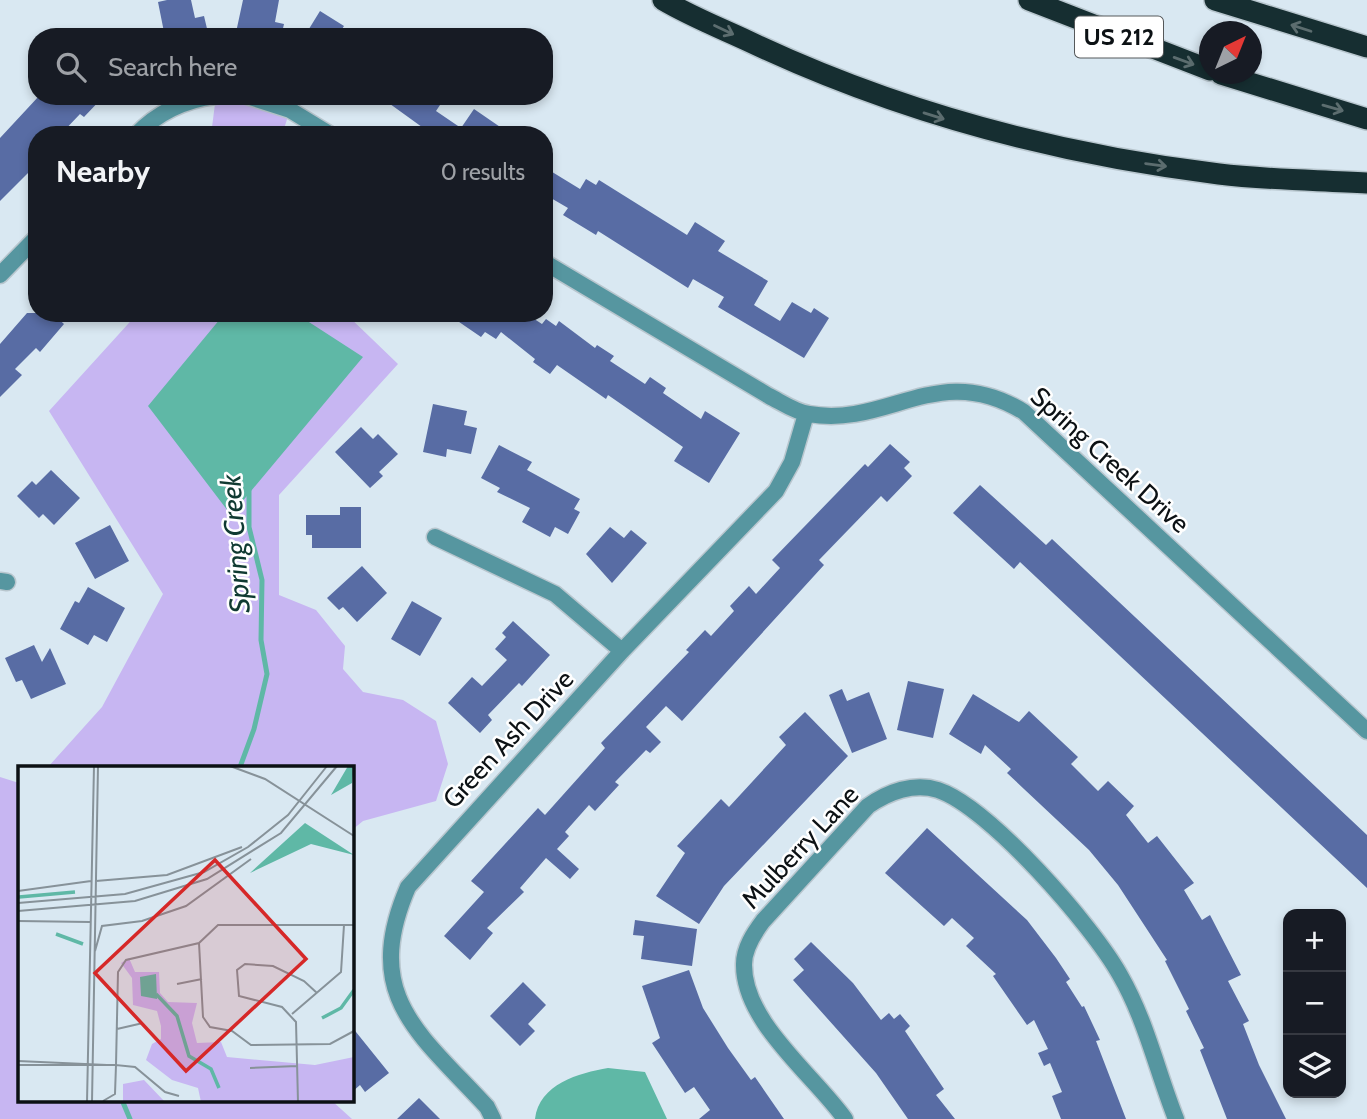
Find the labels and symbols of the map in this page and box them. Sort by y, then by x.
road number: US 212 [1075,16,1163,57]
north arrow [1199,21,1262,84]
one-way arrow [1291,21,1313,34]
one-way arrow [713,24,734,37]
one-way arrow [1172,55,1194,68]
one-way arrow [1321,103,1343,116]
one-way arrow [923,110,945,123]
one-way arrow [1144,158,1167,171]
street label: Spring Creek Drive [1024,380,1196,540]
water label: Spring Creek [213,473,257,614]
street label: Green Ash Drive [436,663,580,815]
inset map [18,766,354,1102]
street label: Mulberry Lane [735,779,865,915]

